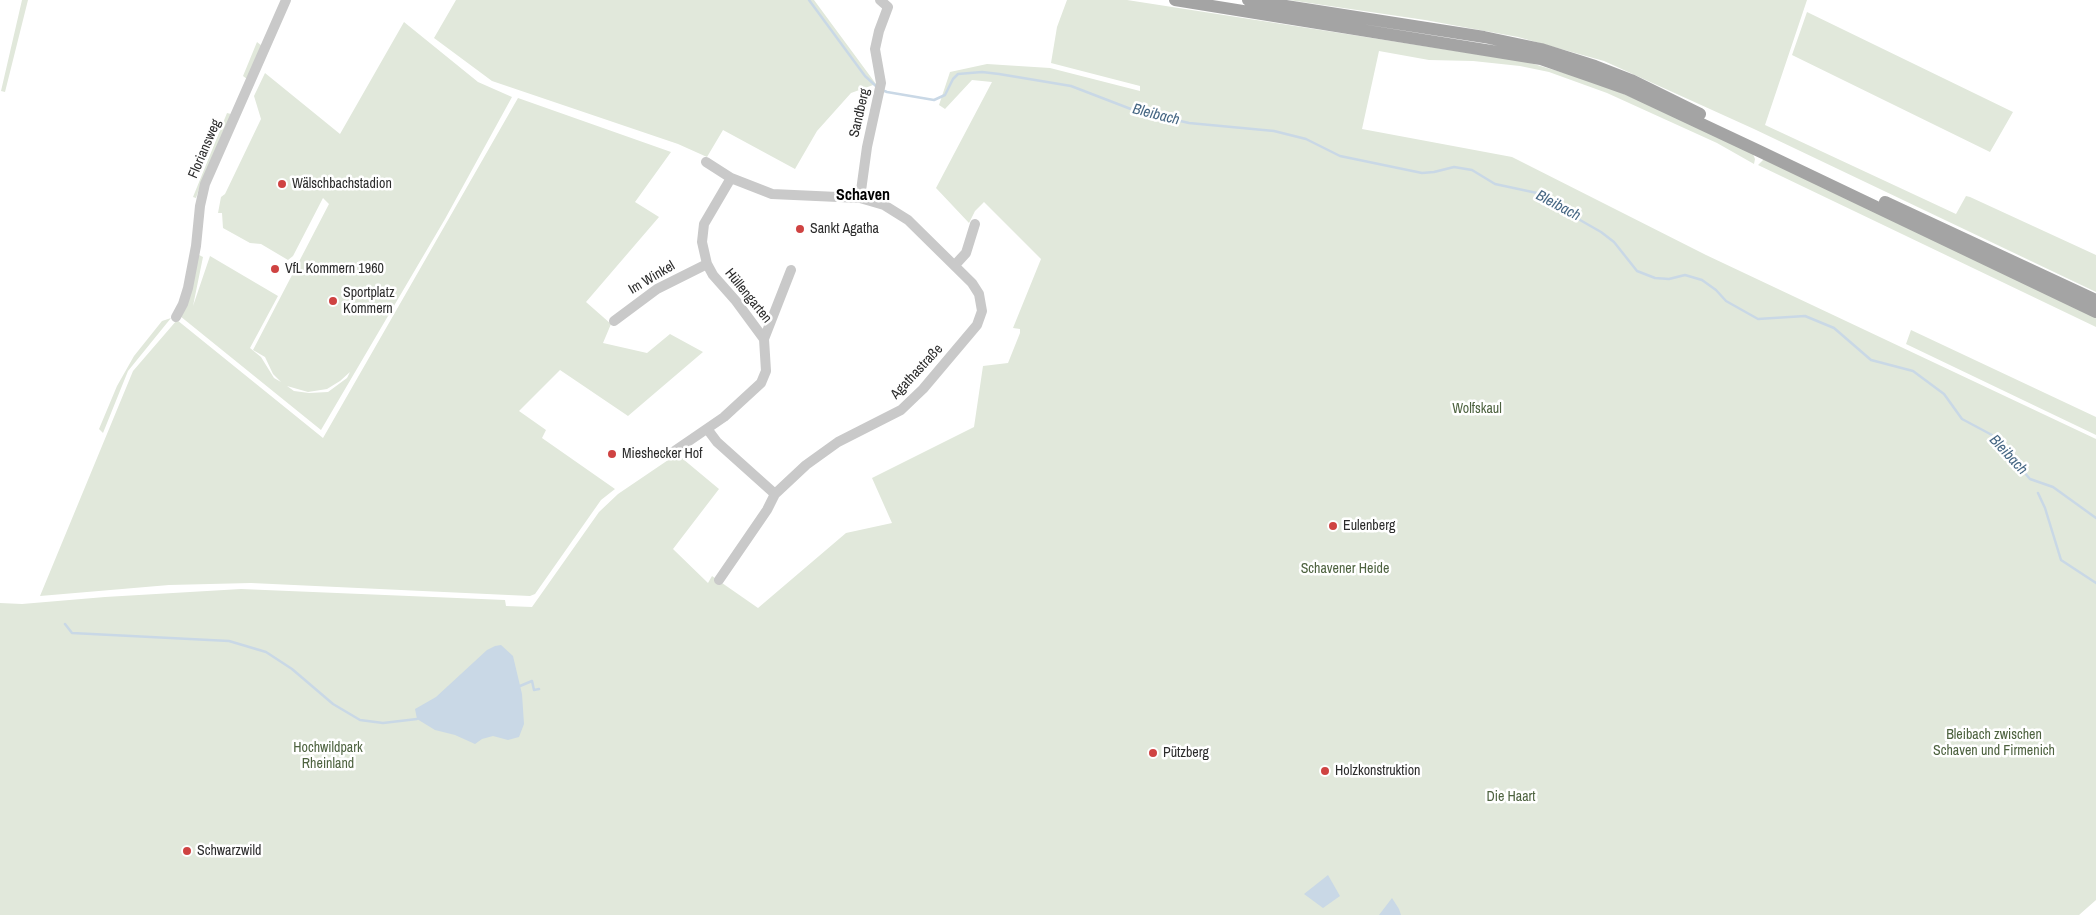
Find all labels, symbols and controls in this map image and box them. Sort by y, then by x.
street label: Sandberg [846,87,874,139]
water label: Bleibach [1131,100,1181,130]
street label: Floriansweg [185,117,225,181]
place label: Wälschbachstadion [292,176,392,192]
marker: Wälschbachstadion [276,178,288,190]
district label: Schaven [836,186,890,206]
water label: Bleibach [1533,187,1583,225]
place label: Sankt Agatha [810,221,879,237]
marker: Sankt Agatha [794,223,806,235]
street label: Im Winkel [626,258,678,298]
place label: VfL Kommern 1960 [285,261,384,277]
marker: VfL Kommern 1960 [269,263,281,275]
street label: Hüllengarten [721,265,775,327]
place label: Sportplatz Kommern [343,285,395,318]
marker: Sportplatz Kommern [327,295,339,307]
street label: Agathastraße [887,341,947,403]
park label: Wolfskaul [1452,401,1502,417]
water label: Bleibach [1985,431,2031,479]
place label: Mieshecker Hof [622,446,702,462]
marker: Mieshecker Hof [606,448,618,460]
place label: Eulenberg [1343,518,1395,534]
marker: Eulenberg [1327,520,1339,532]
park label: Schavener Heide [1301,561,1389,577]
park label: Bleibach zwischen Schaven und Firmenich [1933,727,2055,760]
park label: Hochwildpark Rheinland [293,740,363,772]
place label: Pützberg [1163,745,1209,761]
marker: Pützberg [1147,747,1159,759]
place label: Holzkonstruktion [1335,763,1420,779]
marker: Holzkonstruktion [1319,765,1331,777]
park label: Die Haart [1486,789,1536,805]
place label: Schwarzwild [197,843,261,859]
marker: Schwarzwild [181,845,193,857]

